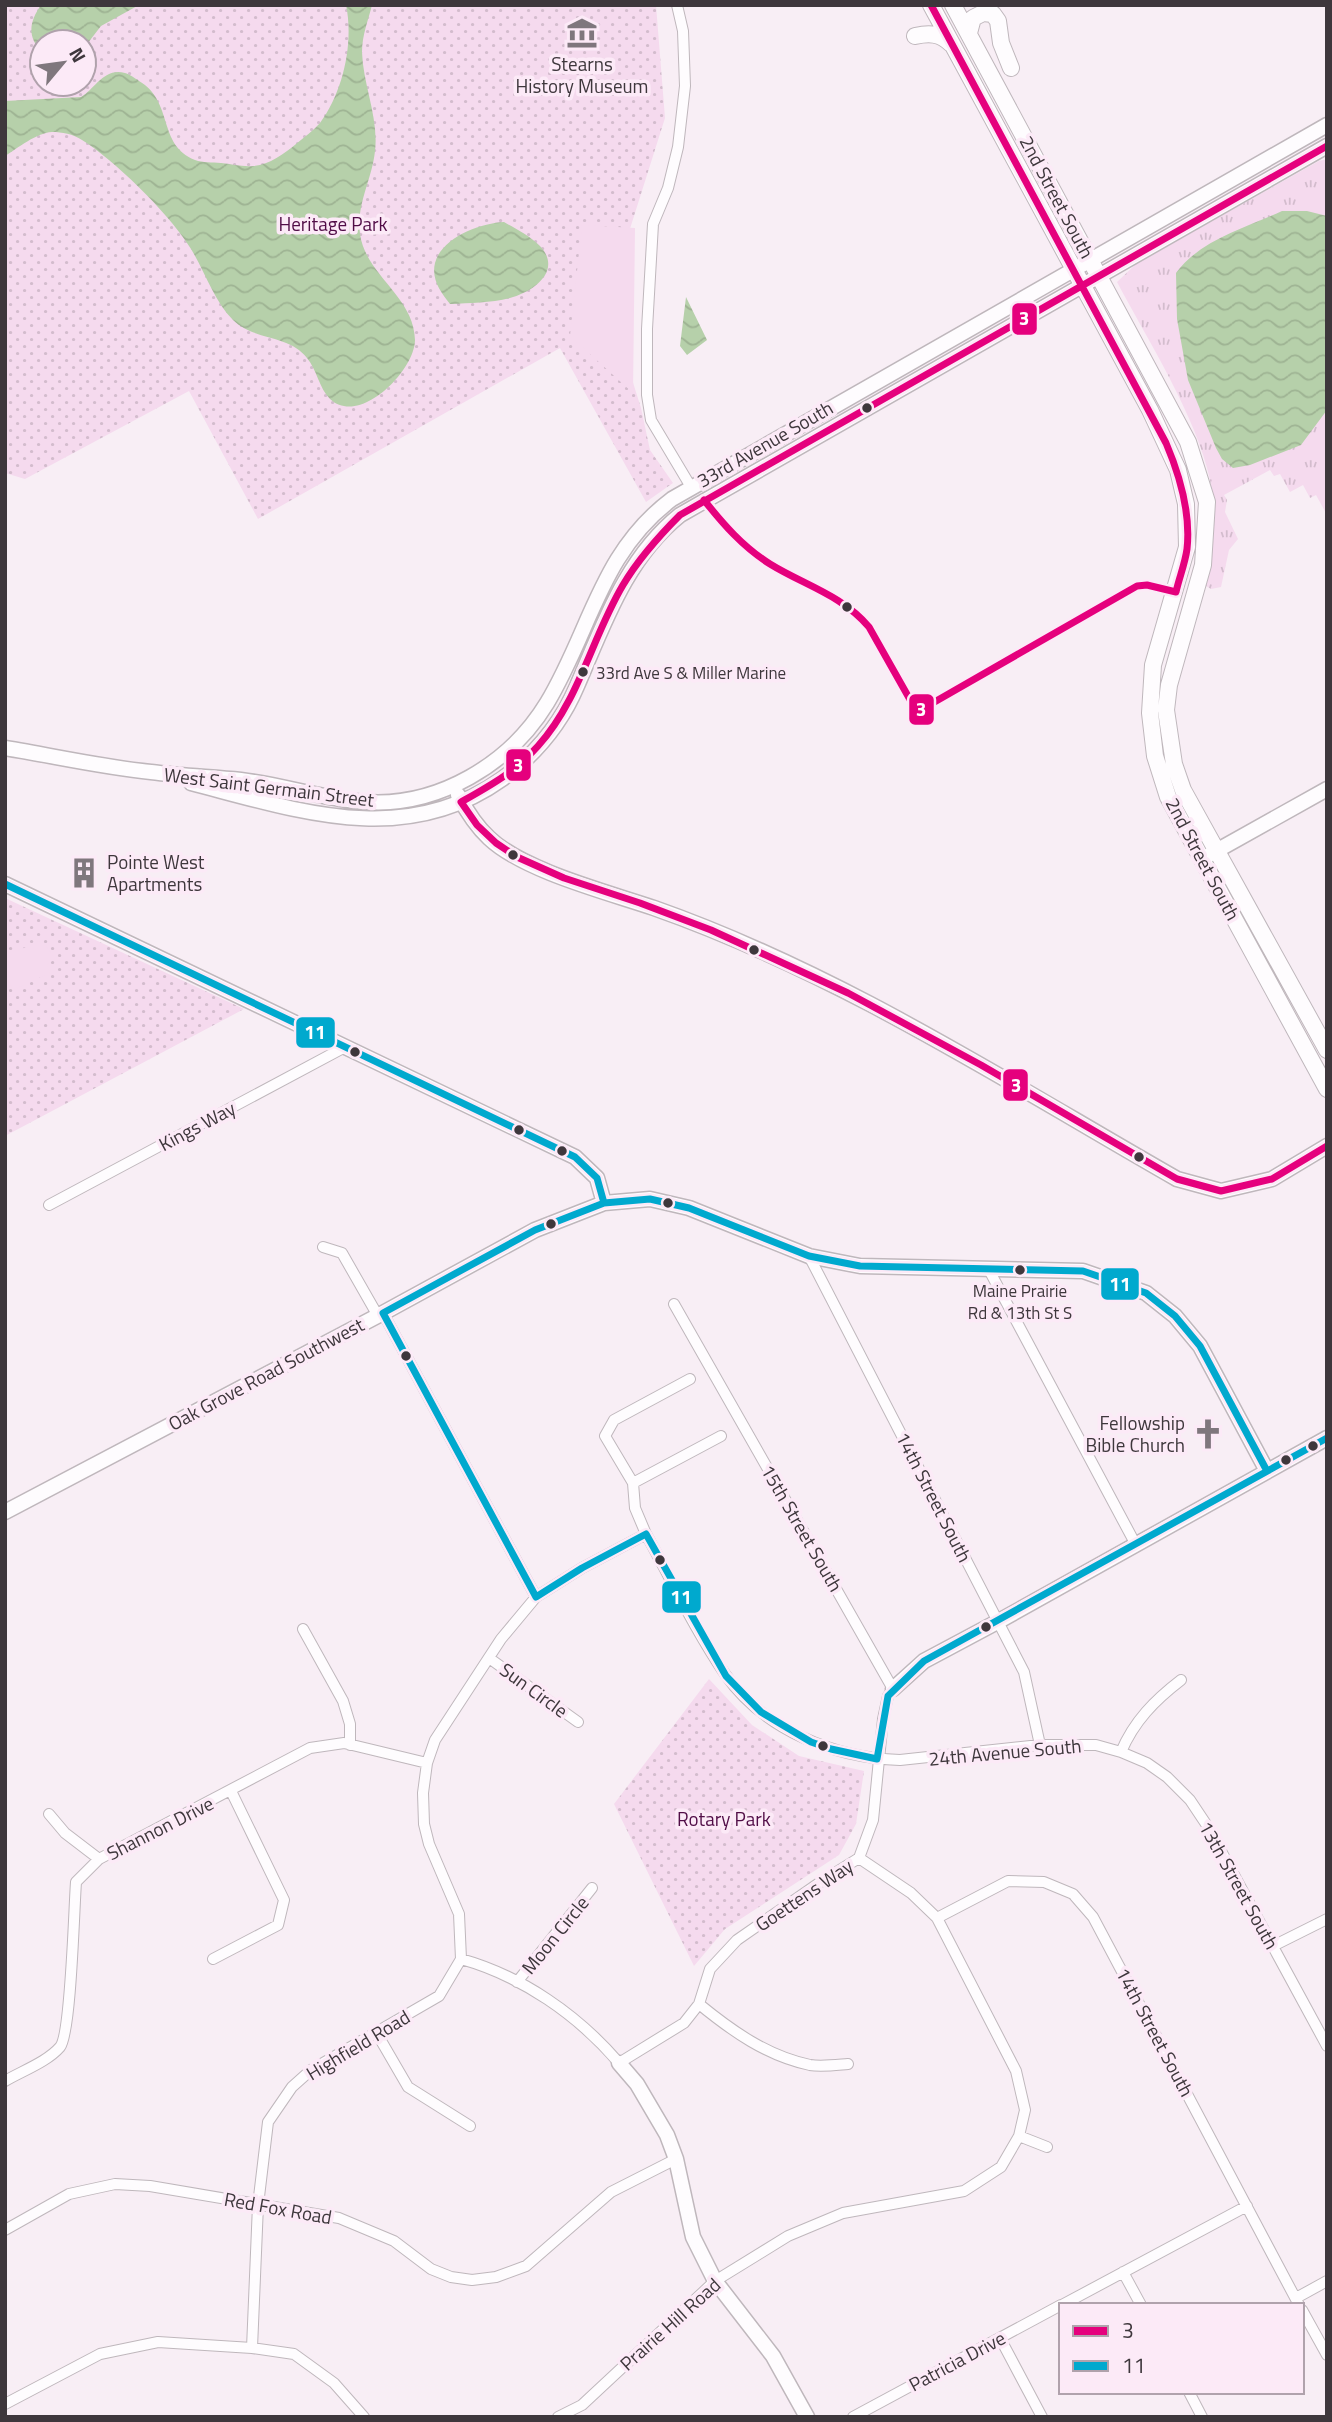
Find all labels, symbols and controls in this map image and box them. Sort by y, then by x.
museum icon: Stearns History Museum [565,16,599,50]
north arrow [28,28,98,98]
text: N [62,42,94,67]
place label: Stearns History Museum [516,49,648,100]
street label: 2nd Street South [1013,130,1102,263]
park label: Heritage Park [278,209,388,238]
line badge: 3 [1011,302,1038,336]
text: 3 [1019,303,1029,332]
street label: 33rd Avenue South [691,393,838,494]
unlabelled marker [860,401,874,415]
unlabelled marker [840,600,854,614]
place label: 33rd Ave S & Miller Marine [596,660,786,686]
marker: 33rd Ave S & Miller Marine [576,665,590,679]
line badge: 3 [908,693,935,726]
text: 3 [916,694,926,723]
line badge: 3 [505,748,532,782]
text: 3 [513,750,523,779]
street label: West Saint Germain Street [162,759,376,814]
street label: 2nd Street South [1159,792,1248,925]
place label: Pointe West Apartments [107,847,205,898]
unlabelled marker [506,848,520,862]
building icon: Pointe West Apartments [67,856,101,890]
unlabelled marker [747,943,761,957]
line badge: 11 [295,1016,336,1049]
text: 11 [304,1017,326,1046]
unlabelled marker [348,1045,362,1059]
line badge: 3 [1002,1068,1029,1102]
text: 3 [1011,1070,1021,1099]
street label: Kings Way [153,1093,240,1158]
unlabelled marker [512,1123,526,1137]
unlabelled marker [555,1144,569,1158]
unlabelled marker [1132,1150,1146,1164]
unlabelled marker [661,1196,675,1210]
unlabelled marker [544,1217,558,1231]
marker: Maine Prairie Rd & 13th St S [1013,1263,1027,1277]
line badge: 11 [1100,1267,1140,1301]
text: 11 [1109,1269,1131,1298]
place label: Maine Prairie Rd & 13th St S [968,1278,1072,1326]
street label: Oak Grove Road Southwest [163,1309,369,1438]
unlabelled marker [399,1349,413,1363]
place label: Fellowship Bible Church [1085,1408,1185,1459]
church icon: Fellowship Bible Church [1191,1417,1225,1451]
street label: 14th Street South [889,1427,980,1567]
unlabelled marker [1306,1439,1320,1453]
unlabelled marker [1279,1453,1293,1467]
street label: 15th Street South [754,1459,851,1597]
unlabelled marker [653,1553,667,1567]
line badge: 11 [661,1580,702,1614]
text: 11 [670,1582,692,1611]
unlabelled marker [979,1620,993,1634]
street label: Sun Circle [494,1655,574,1724]
street label: 24th Avenue South [927,1730,1083,1773]
unlabelled marker [816,1739,830,1753]
street label: Shannon Drive [101,1788,218,1867]
park label: Rotary Park [677,1804,771,1833]
street label: 13th Street South [1192,1815,1287,1954]
street label: Goettens Way [749,1851,858,1938]
street label: Moon Circle [514,1889,595,1980]
street label: 14th Street South [1109,1962,1202,2102]
street label: Highfield Road [300,2002,415,2087]
street label: Red Fox Road [222,2184,334,2231]
street label: Prairie Hill Road [613,2270,727,2377]
legend [1059,2303,1304,2394]
text: 3 [1122,2314,1134,2346]
street label: Patricia Drive [903,2323,1010,2398]
text: 11 [1122,2349,1146,2381]

